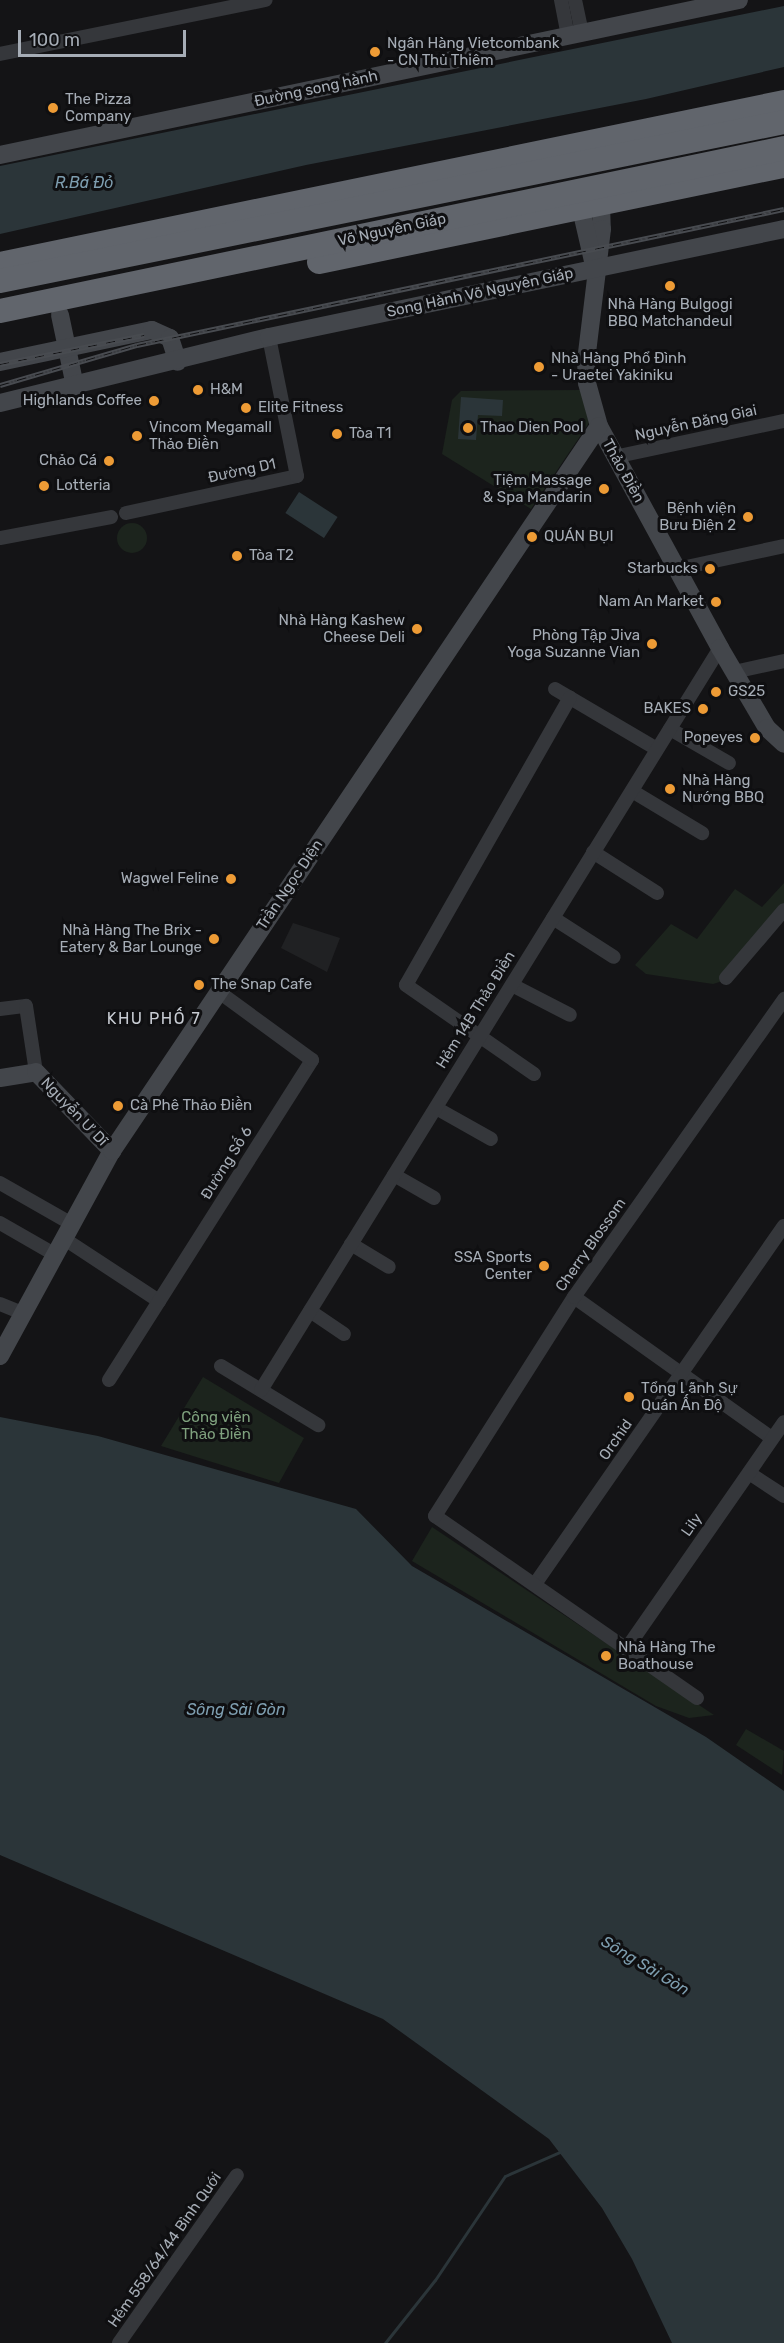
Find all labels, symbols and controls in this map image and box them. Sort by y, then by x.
scale bar [21,18,189,56]
text: 100 m [29,29,80,51]
place label: Ngân Hàng Vietcombank - CN Thủ Thiêm [387,34,560,69]
marker: Ngân Hàng Vietcombank - CN Thủ Thiêm [368,45,382,59]
street label: Đường song hành [253,67,379,111]
place label: The Pizza Company [65,90,131,125]
marker: The Pizza Company [46,101,60,115]
water label: R.Bá Đỏ [54,173,114,193]
street label: Võ Nguyên Giáp [336,210,448,250]
street label: Song Hành Võ Nguyên Giáp [385,264,575,322]
marker: Nhà Hàng Bulgogi BBQ Matchandeul [663,279,677,293]
place label: Nhà Hàng Bulgogi BBQ Matchandeul [607,295,733,330]
place label: Nhà Hàng Phổ Đình - Uraetei Yakiniku [551,349,687,384]
marker: Nhà Hàng Phổ Đình - Uraetei Yakiniku [532,360,546,374]
place label: H&M [210,381,243,399]
marker: H&M [191,383,205,397]
place label: Highlands Coffee [23,392,142,410]
marker: Highlands Coffee [147,394,161,408]
place label: Elite Fitness [258,399,343,417]
marker: Elite Fitness [239,401,253,415]
street label: Nguyễn Đăng Giai [634,401,758,445]
place label: Vincom Megamall Thảo Điền [149,418,272,453]
place label: Thao Dien Pool [480,419,584,437]
marker: Thao Dien Pool [461,421,475,435]
place label: Tòa T1 [349,425,392,443]
marker: Tòa T1 [330,427,344,441]
marker: Vincom Megamall Thảo Điền [130,429,144,443]
street label: Thảo Điền [598,436,648,506]
place label: Chảo Cá [39,452,97,470]
marker: Chảo Cá [102,454,116,468]
street label: Đường D1 [207,455,277,487]
place label: Tiệm Massage & Spa Mandarin [483,471,592,506]
place label: Lotteria [56,477,111,495]
marker: Lotteria [37,479,51,493]
marker: Tiệm Massage & Spa Mandarin [597,482,611,496]
place label: Bệnh viện Bưu Điện 2 [660,499,736,534]
marker: Bệnh viện Bưu Điện 2 [741,510,755,524]
place label: QUÁN BỤI [544,528,614,546]
marker: QUÁN BỤI [525,530,539,544]
place label: Tòa T2 [249,547,294,565]
marker: Tòa T2 [230,549,244,563]
place label: Starbucks [627,560,698,578]
marker: Starbucks [703,562,717,576]
place label: Nam An Market [598,593,704,611]
marker: Nam An Market [709,595,723,609]
place label: Nhà Hàng Kashew Cheese Deli [279,611,405,646]
marker: Nhà Hàng Kashew Cheese Deli [410,622,424,636]
place label: Phòng Tập Jiva Yoga Suzanne Vian [507,626,640,661]
marker: Phòng Tập Jiva Yoga Suzanne Vian [645,637,659,651]
place label: GS25 [728,683,765,701]
marker: GS25 [709,685,723,699]
place label: BAKES [644,700,691,718]
marker: BAKES [696,702,710,716]
place label: Popeyes [684,729,743,747]
marker: Popeyes [748,731,762,745]
place label: Nhà Hàng Nướng BBQ [682,771,763,806]
marker: Nhà Hàng Nướng BBQ [663,782,677,796]
street label: Trần Ngọc Diện [253,836,327,934]
place label: Wagwel Feline [121,870,219,888]
marker: Wagwel Feline [224,872,238,886]
place label: Nhà Hàng The Brix - Eatery & Bar Lounge [59,921,202,956]
marker: Nhà Hàng The Brix - Eatery & Bar Lounge [207,932,221,946]
street label: Hẻm 14B Thảo Điền [433,948,519,1072]
place label: The Snap Cafe [211,976,312,994]
marker: The Snap Cafe [192,978,206,992]
district label: KHU PHỐ 7 [107,1009,201,1029]
street label: Nguyễn Ư Dĩ [38,1075,110,1149]
place label: Cà Phê Thảo Điền [130,1097,253,1115]
marker: Cà Phê Thảo Điền [111,1099,125,1113]
street label: Đường Số 6 [198,1124,256,1202]
street label: Cherry Blossom [552,1195,630,1295]
place label: SSA Sports Center [454,1248,532,1283]
marker: SSA Sports Center [537,1259,551,1273]
place label: Tổng Lãnh Sự Quán Ấn Độ [641,1379,738,1414]
marker: Tổng Lãnh Sự Quán Ấn Độ [622,1390,636,1404]
park label: Công viên Thảo Điền [181,1408,251,1443]
street label: Orchid [596,1416,636,1464]
street label: Lily [678,1510,706,1540]
place label: Nhà Hàng The Boathouse [618,1638,716,1673]
marker: Nhà Hàng The Boathouse [599,1649,613,1663]
water label: Sông Sài Gòn [186,1700,286,1720]
water label: Sông Sài Gòn [598,1932,692,2000]
street label: Hẻm 558/64/44 Bình Quới [105,2169,225,2331]

